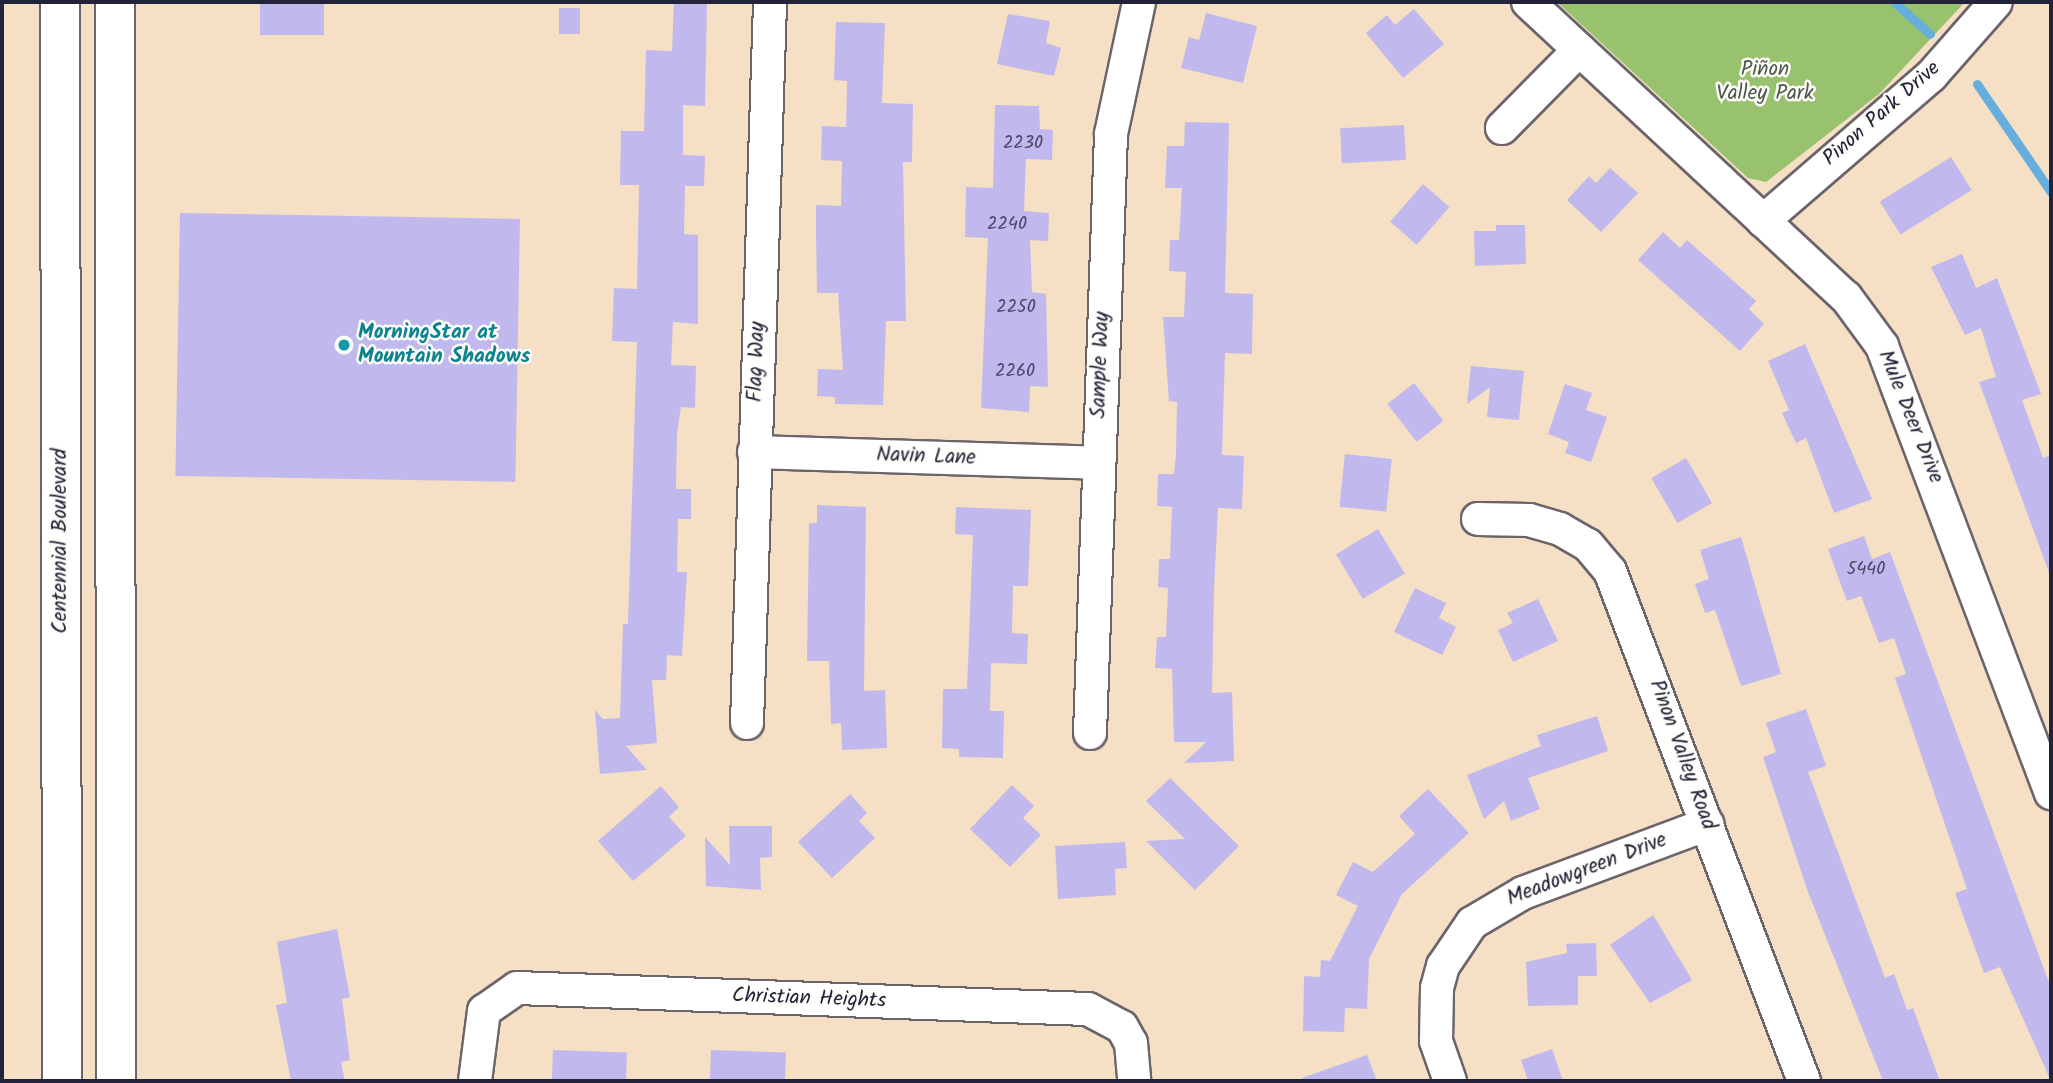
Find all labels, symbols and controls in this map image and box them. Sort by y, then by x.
street label: Pinon Park Drive [1818,56,1946,172]
park label: Piñon Valley Park [1716,57,1814,107]
house number: 2230 [1003,133,1043,155]
house number: 2240 [987,214,1027,236]
house number: 2250 [996,297,1036,319]
street label: Sample Way [1087,311,1115,419]
place label: MorningStar at Mountain Shadows [358,320,530,370]
street label: Flag Way [743,321,771,403]
marker: MorningStar at Mountain Shadows [336,337,352,353]
street label: Mule Deer Drive [1872,347,1948,487]
house number: 2260 [995,361,1035,383]
street label: Navin Lane [876,443,976,471]
street label: Centennial Boulevard [48,448,74,634]
house number: 5440 [1847,559,1885,581]
street label: Pinon Valley Road [1643,677,1721,833]
street label: Meadowgreen Drive [1503,828,1671,912]
street label: Christian Heights [732,984,886,1014]

